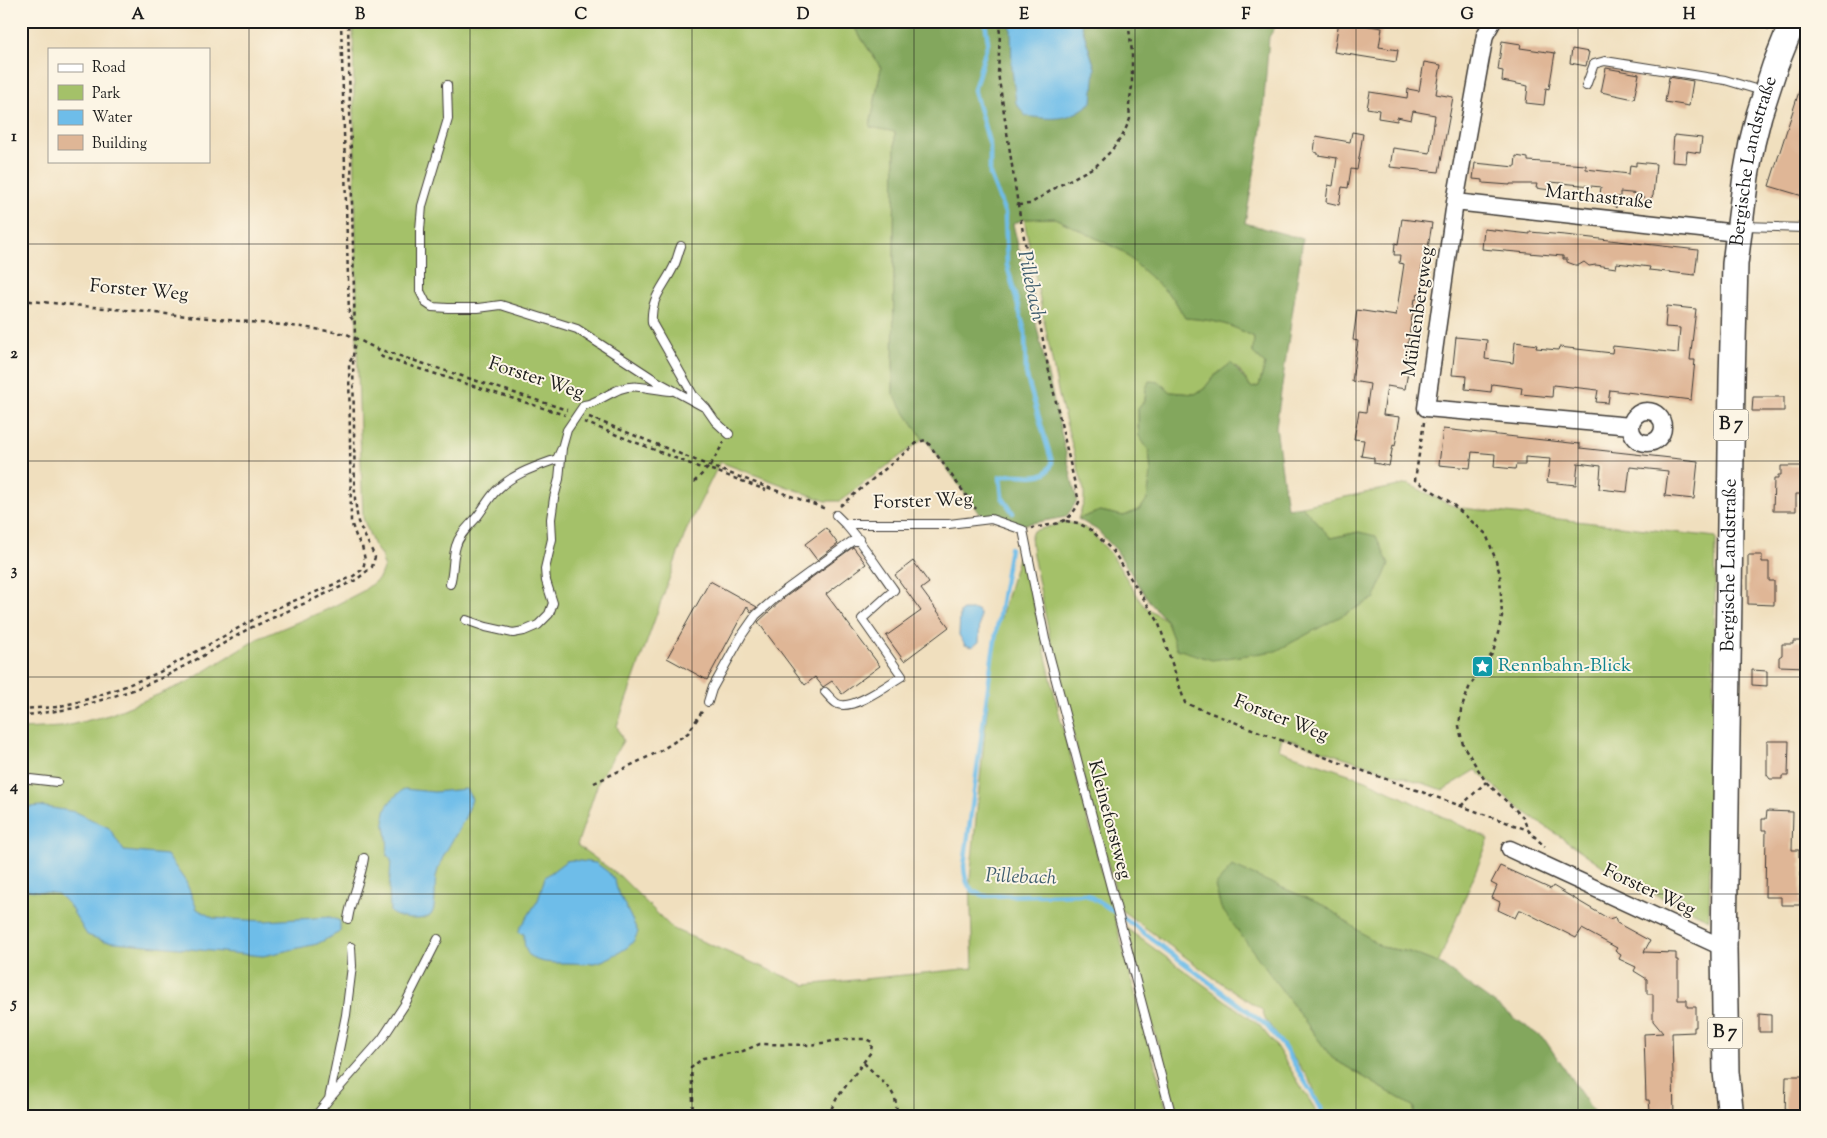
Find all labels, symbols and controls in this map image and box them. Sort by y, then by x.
text: A [132,4,145,27]
text: B [355,4,365,27]
text: C [575,4,588,27]
text: D [797,4,810,27]
text: E [1019,4,1029,27]
text: F [1242,4,1251,27]
text: G [1460,4,1474,27]
text: H [1683,4,1696,27]
legend [48,48,210,162]
text: Road [92,58,126,79]
street label: Bergische Landstraße [1724,72,1784,248]
text: Park [92,84,121,105]
text: Water [92,108,133,129]
text: 1 [11,126,17,149]
text: Building [92,134,147,155]
street label: Marthastraße [1544,179,1654,217]
street label: Mühlenbergweg [1396,245,1442,379]
water label: Pillebach [1008,248,1052,324]
street label: Forster Weg [88,273,190,309]
text: 2 [10,343,18,366]
street label: Forster Weg [485,351,587,407]
road number: B 7 [1714,410,1748,440]
street label: Bergische Landstraße [1715,478,1744,652]
street label: Forster Weg [873,487,973,517]
text: 3 [11,560,18,583]
place label: Rennbahn-Blick [1498,653,1632,680]
place icon: Rennbahn-Blick [1470,654,1494,678]
street label: Forster Weg [1230,689,1332,749]
street label: Kleineforstweg [1080,757,1138,883]
text: 4 [9,776,18,799]
street label: Forster Weg [1598,858,1700,924]
water label: Pillebach [985,862,1057,894]
text: 5 [9,993,17,1016]
road number: B 7 [1708,1018,1742,1048]

